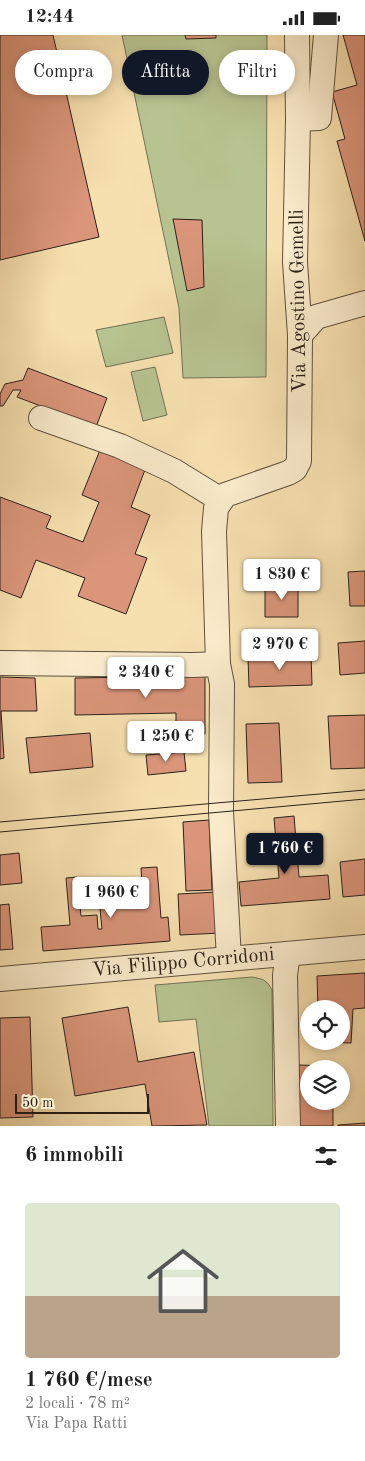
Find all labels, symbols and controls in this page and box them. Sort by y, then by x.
text: 12:44 [25,8,74,27]
chip: Compra [15,50,112,95]
chip: Affitta [122,50,209,95]
chip: Filtri [219,50,295,95]
street label: Via Agostino Gemelli [287,209,311,393]
pin: 1 830 € [236,559,328,601]
text: 1 830 € [254,567,310,583]
pin: 2 970 € [234,629,326,671]
text: 2 970 € [252,637,308,653]
pin: 2 340 € [100,657,192,699]
text: 2 340 € [118,665,174,681]
pin: 1 250 € [120,721,212,763]
text: 1 250 € [138,729,194,745]
pin: 1 760 € [239,833,331,875]
text: 1 760 € [257,841,313,857]
pin: 1 960 € [65,877,157,919]
text: 1 960 € [83,885,139,901]
street label: Via Filippo Corridoni [91,945,275,981]
map controls [300,1000,350,1110]
button: locate [300,1000,350,1050]
button: layers [300,1060,350,1110]
scale bar [15,1091,149,1114]
text: 50 m [22,1096,53,1110]
icon: filters [312,1142,340,1170]
text: 6 immobili [25,1145,123,1166]
icon: home [138,1236,228,1326]
text: 1 760 €/mese [25,1370,153,1391]
text: 2 locali · 78 m² [25,1396,130,1412]
text: Via Papa Ratti [25,1416,127,1432]

